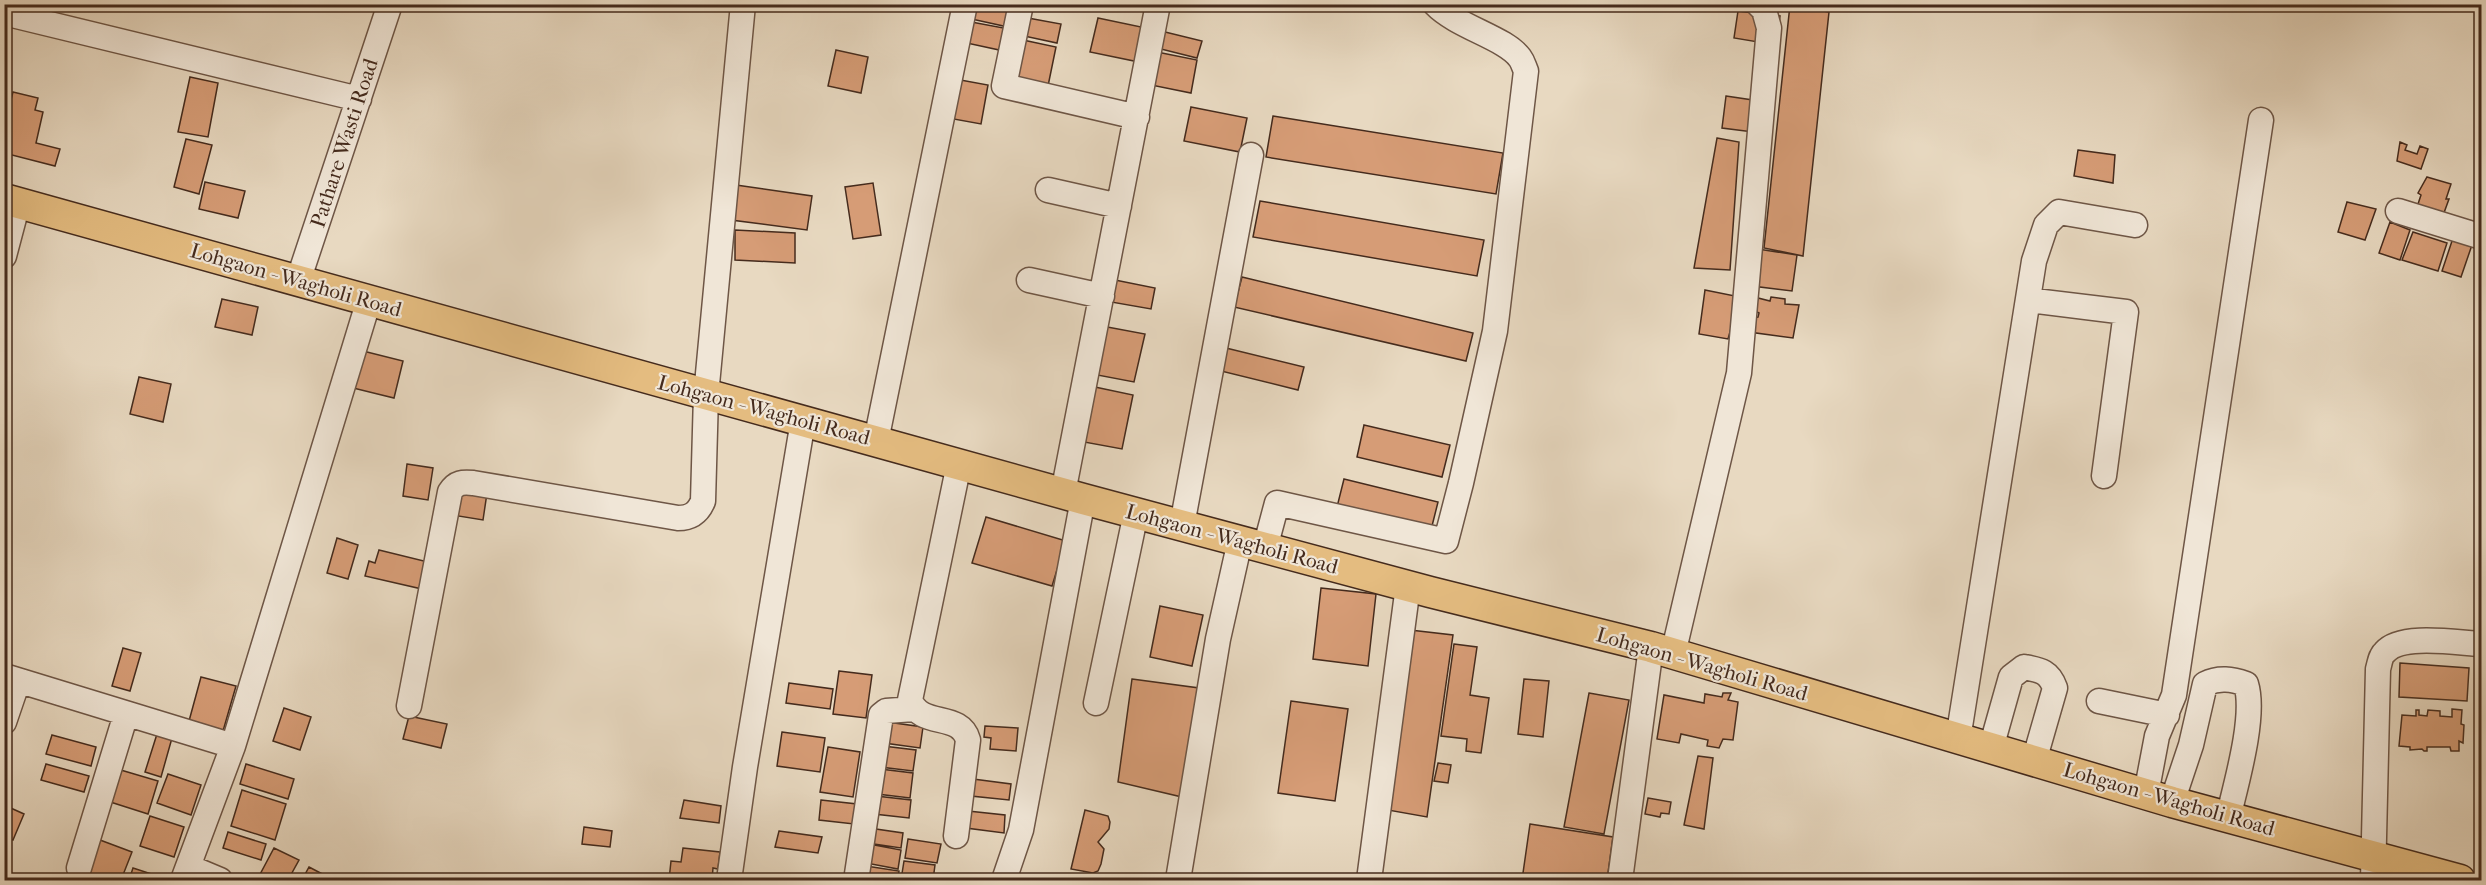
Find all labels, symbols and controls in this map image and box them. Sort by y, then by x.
street label: Pathare Wasti Road [305,55,383,231]
street label: Lohgaon - Wagholi Road [188,238,405,322]
street label: Lohgaon - Wagholi Road [655,370,873,450]
street label: Lohgaon - Wagholi Road [1123,499,1341,579]
street label: Lohgaon - Wagholi Road [1594,622,1811,706]
street label: Lohgaon - Wagholi Road [2061,757,2278,841]

